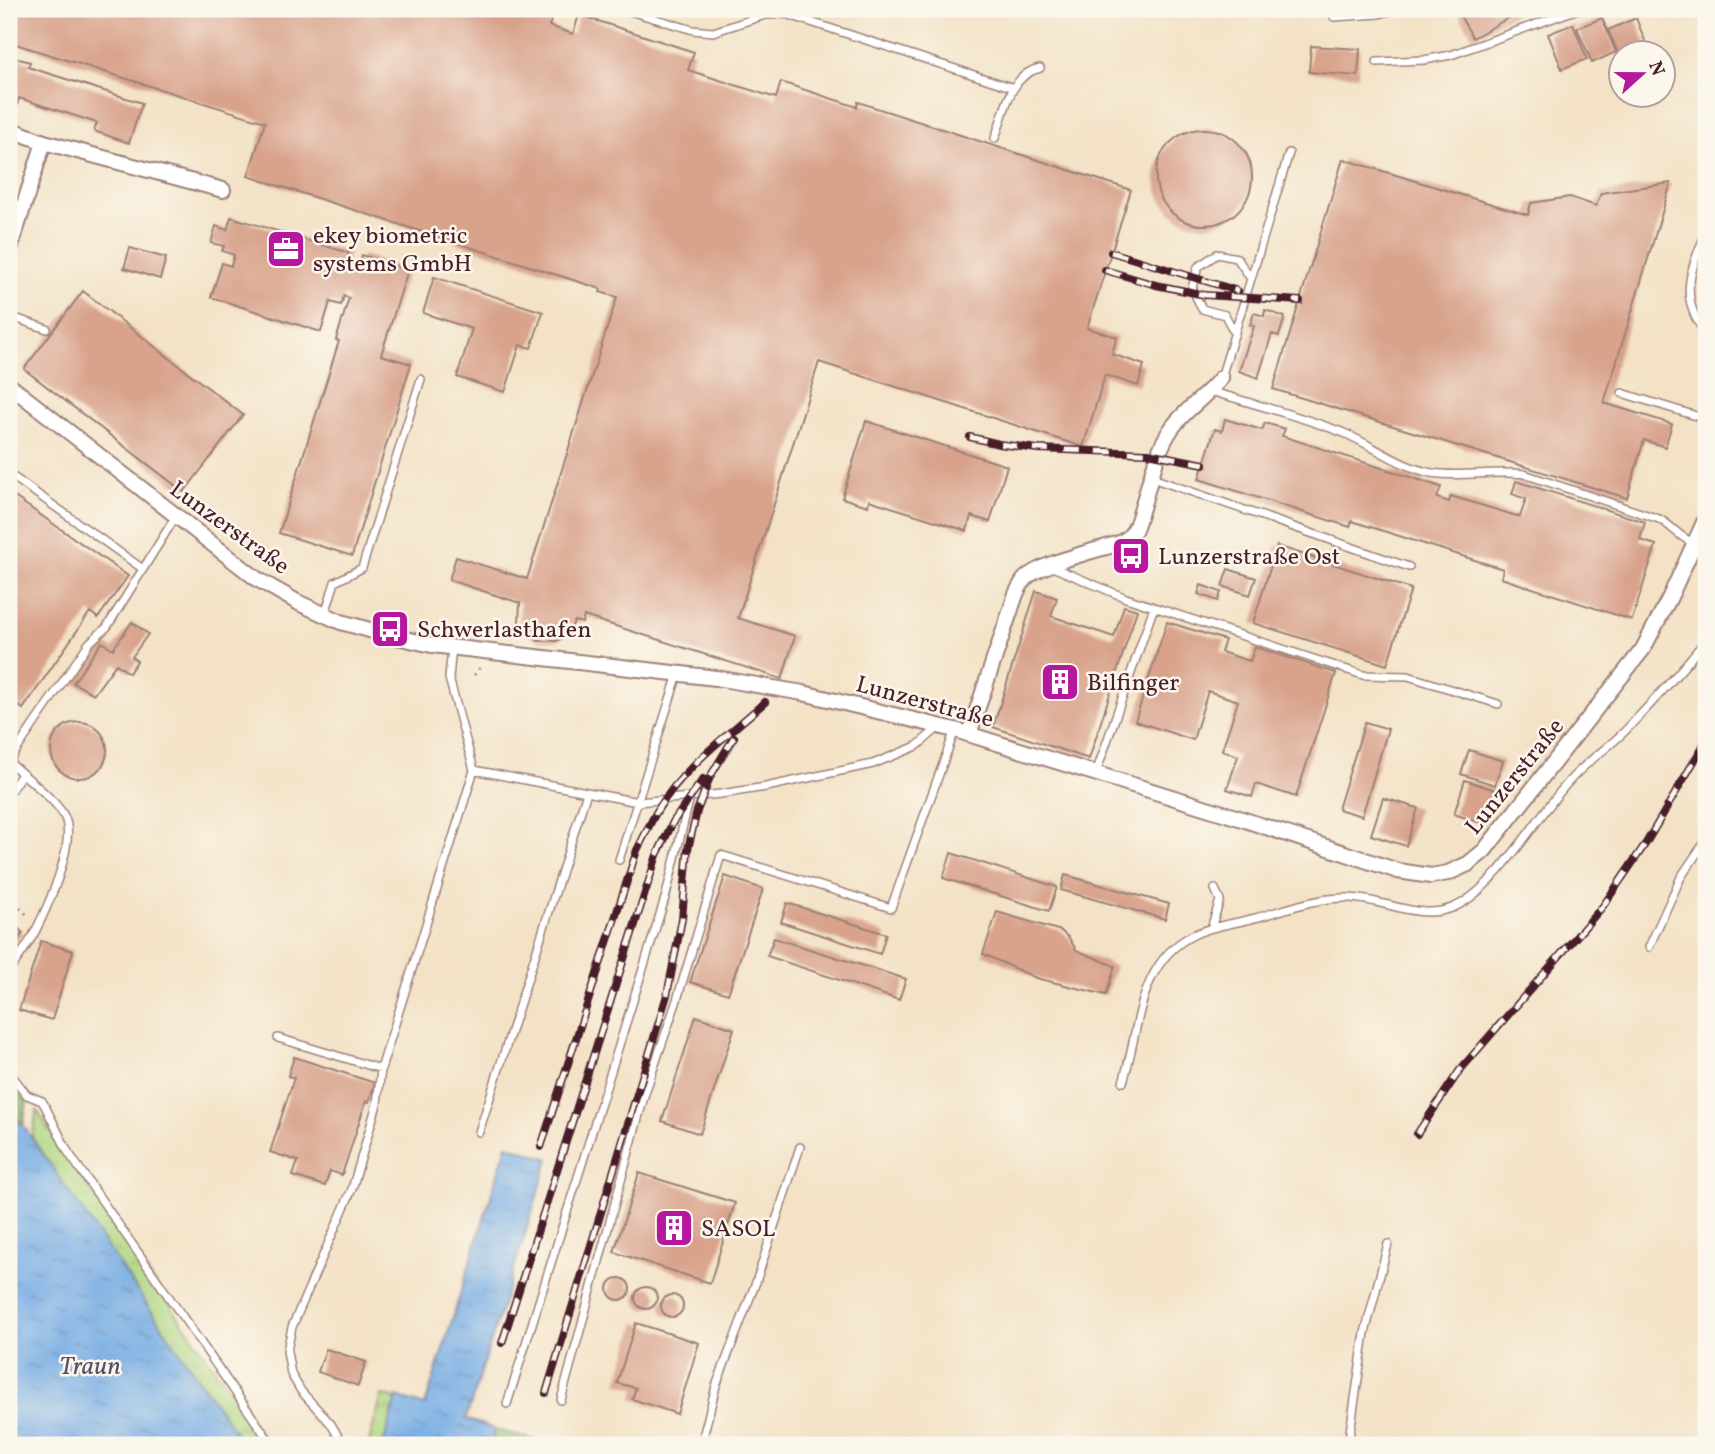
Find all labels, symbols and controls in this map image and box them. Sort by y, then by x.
north arrow [1606,38,1676,108]
text: N [1641,58,1671,80]
place label: ekey biometric systems GmbH [313,220,472,282]
office icon: ekey biometric systems GmbH [265,228,307,270]
street label: Lunzerstraße [162,473,296,584]
bus stop icon: Lunzerstraße Ost [1110,535,1152,577]
place label: Lunzerstraße Ost [1158,541,1340,575]
bus stop icon: Schwerlasthafen [369,608,411,650]
place label: Schwerlasthafen [417,614,591,648]
building icon: Bilfinger [1039,661,1081,703]
place label: Bilfinger [1087,667,1179,701]
street label: Lunzerstraße [852,668,997,738]
street label: Lunzerstraße [1458,712,1573,843]
building icon: SASOL [653,1207,695,1249]
place label: SASOL [701,1213,775,1247]
water label: Traun [59,1349,121,1385]

